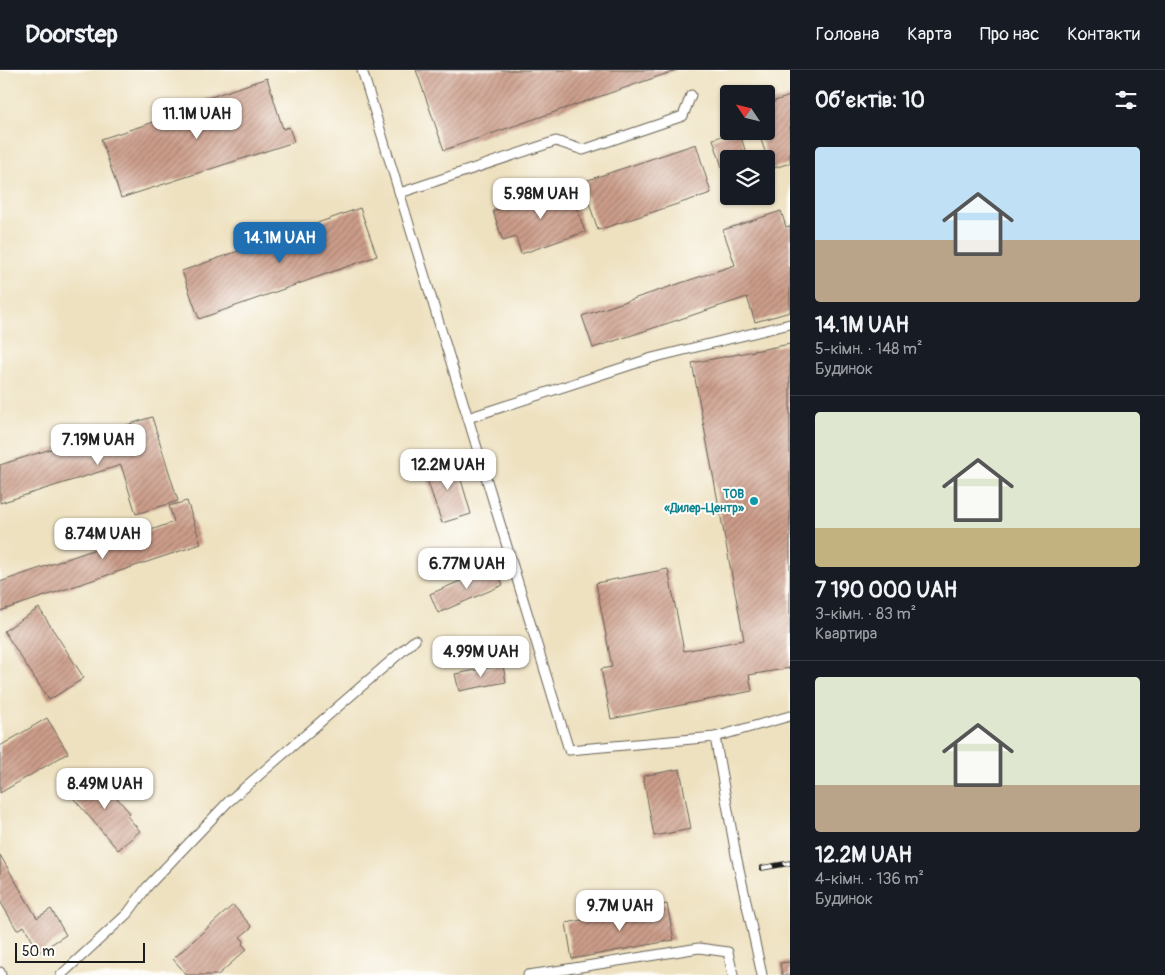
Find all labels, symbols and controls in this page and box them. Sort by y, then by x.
text: Doorstep [25,20,118,49]
text: Головна [816,23,879,46]
text: Карта [907,23,952,46]
text: Про нас [980,23,1039,46]
text: Контакти [1067,23,1140,46]
north arrow [720,85,775,140]
map controls [720,85,775,205]
icon: filters [1112,86,1140,114]
text: Об’єктів: 10 [815,87,925,114]
pin: 11.1M UAH [140,98,254,140]
text: 11.1M UAH [163,104,231,124]
button: layers [720,150,775,205]
pin: 5.98M UAH [484,178,598,220]
icon: home [933,179,1023,269]
text: 5.98M UAH [504,184,578,204]
pin: 14.1M UAH [223,222,337,264]
text: 14.1M UAH [244,228,316,248]
text: 14.1M UAH [815,312,909,339]
text: 5-кімн. · 148 m² [815,339,923,359]
text: Будинок [815,359,873,379]
pin: 7.19M UAH [41,424,155,466]
text: 7.19M UAH [62,430,134,450]
icon: home [933,445,1023,535]
pin: 12.2M UAH [391,448,505,491]
text: 12.2M UAH [411,455,485,475]
place label: ТОВ «Дилер-Центр» [663,487,745,516]
marker: ТОВ «Дилер-Центр» [748,495,760,507]
pin: 8.74M UAH [46,518,160,560]
text: 8.74M UAH [65,524,141,544]
pin: 6.77M UAH [410,548,524,590]
text: 6.77M UAH [429,554,505,574]
text: 7 190 000 UAH [815,577,957,604]
text: 3-кімн. · 83 m² [815,604,916,624]
text: Квартира [815,624,877,644]
pin: 4.99M UAH [424,636,538,678]
text: 4.99M UAH [443,642,519,662]
icon: home [933,710,1023,800]
pin: 8.49M UAH [48,768,162,810]
text: 8.49M UAH [67,774,143,794]
text: 12.2M UAH [815,842,912,869]
text: 4-кімн. · 136 m² [815,869,924,889]
text: Будинок [815,889,873,909]
pin: 9.7M UAH [568,890,672,932]
text: 9.7M UAH [587,896,653,916]
scale bar [15,940,145,963]
text: 50 m [22,943,55,960]

